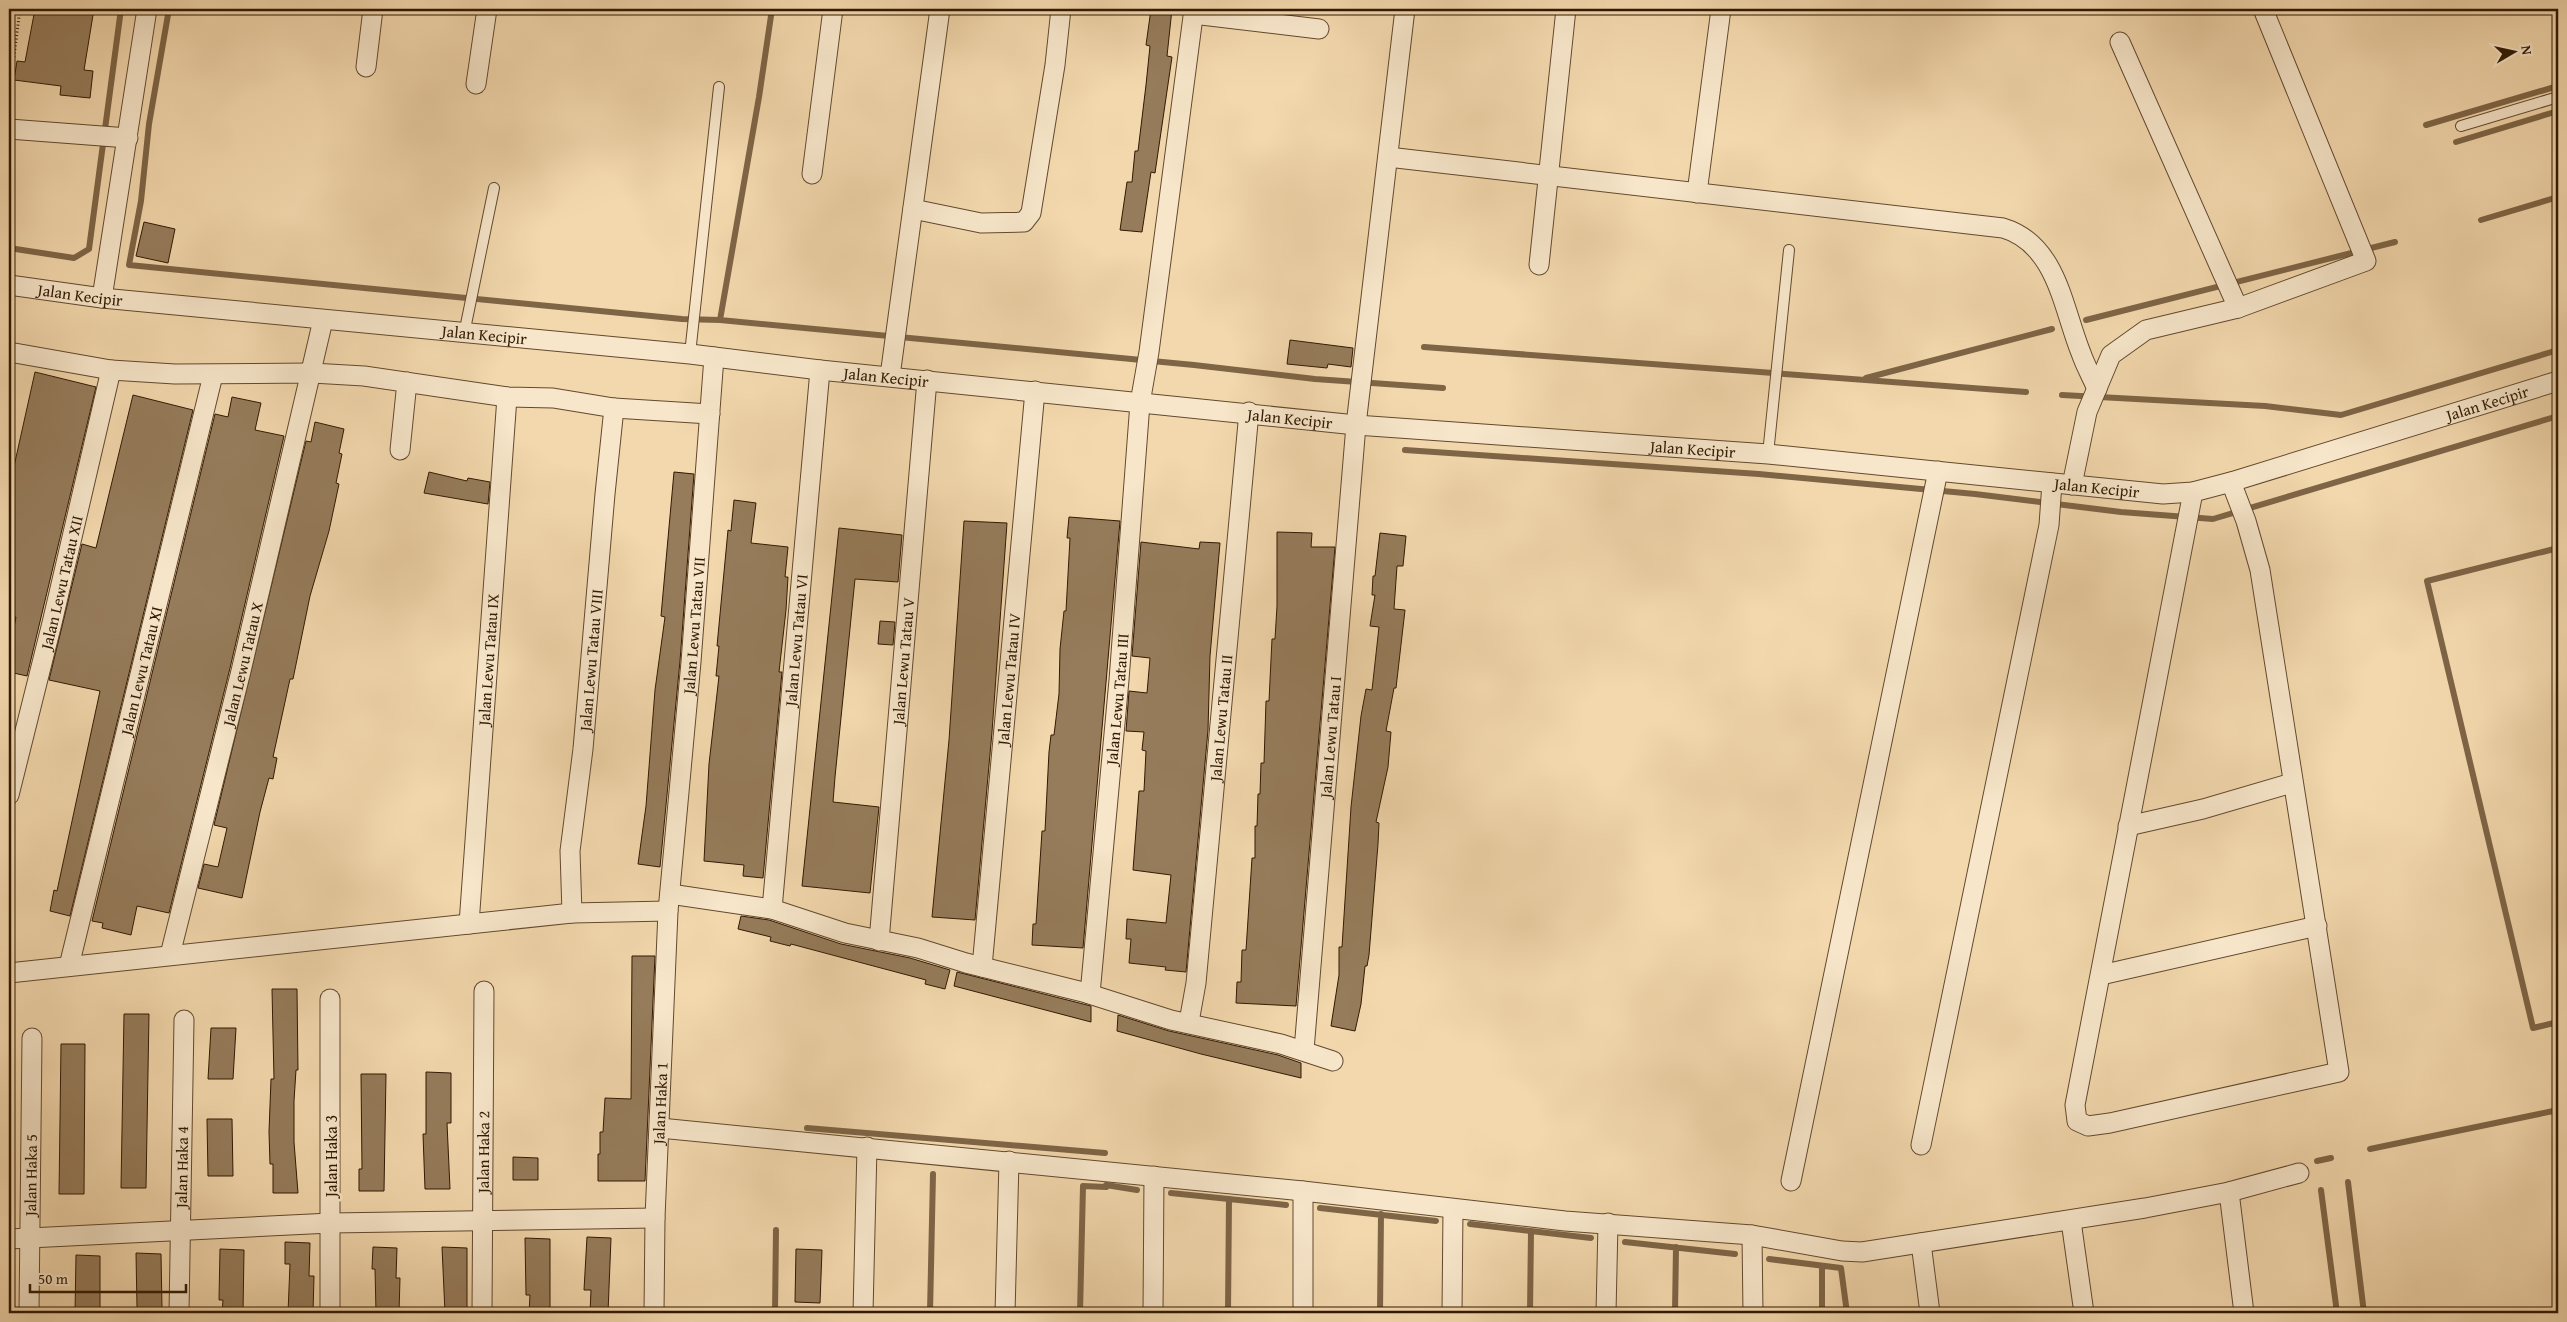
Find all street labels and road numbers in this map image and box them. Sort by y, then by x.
street label: Jalan Kecipir [34,277,124,312]
street label: Jalan Kecipir [439,318,528,350]
street label: Jalan Kecipir [840,360,930,393]
street label: Jalan Kecipir [2441,379,2532,428]
street label: Jalan Kecipir [1244,402,1334,435]
street label: Jalan Kecipir [1647,434,1737,464]
street label: Jalan Kecipir [2051,471,2141,504]
street label: Jalan Lewu Tatau XII [33,513,89,654]
street label: Jalan Lewu Tatau VII [676,556,711,697]
street label: Jalan Lewu Tatau VI [778,573,814,709]
street label: Jalan Lewu Tatau VIII [572,588,609,734]
street label: Jalan Lewu Tatau IX [471,593,505,728]
street label: Jalan Lewu Tatau V [885,596,920,728]
street label: Jalan Lewu Tatau X [215,599,269,731]
street label: Jalan Lewu Tatau XI [113,604,168,740]
street label: Jalan Lewu Tatau IV [990,611,1027,748]
street label: Jalan Lewu Tatau III [1099,632,1135,768]
street label: Jalan Lewu Tatau II [1203,653,1238,784]
street label: Jalan Lewu Tatau I [1313,675,1347,801]
street label: Jalan Haka 1 [646,1061,674,1147]
street label: Jalan Haka 2 [471,1111,495,1195]
street label: Jalan Haka 3 [319,1115,343,1199]
street label: Jalan Haka 4 [169,1125,194,1210]
street label: Jalan Haka 5 [18,1134,43,1218]

